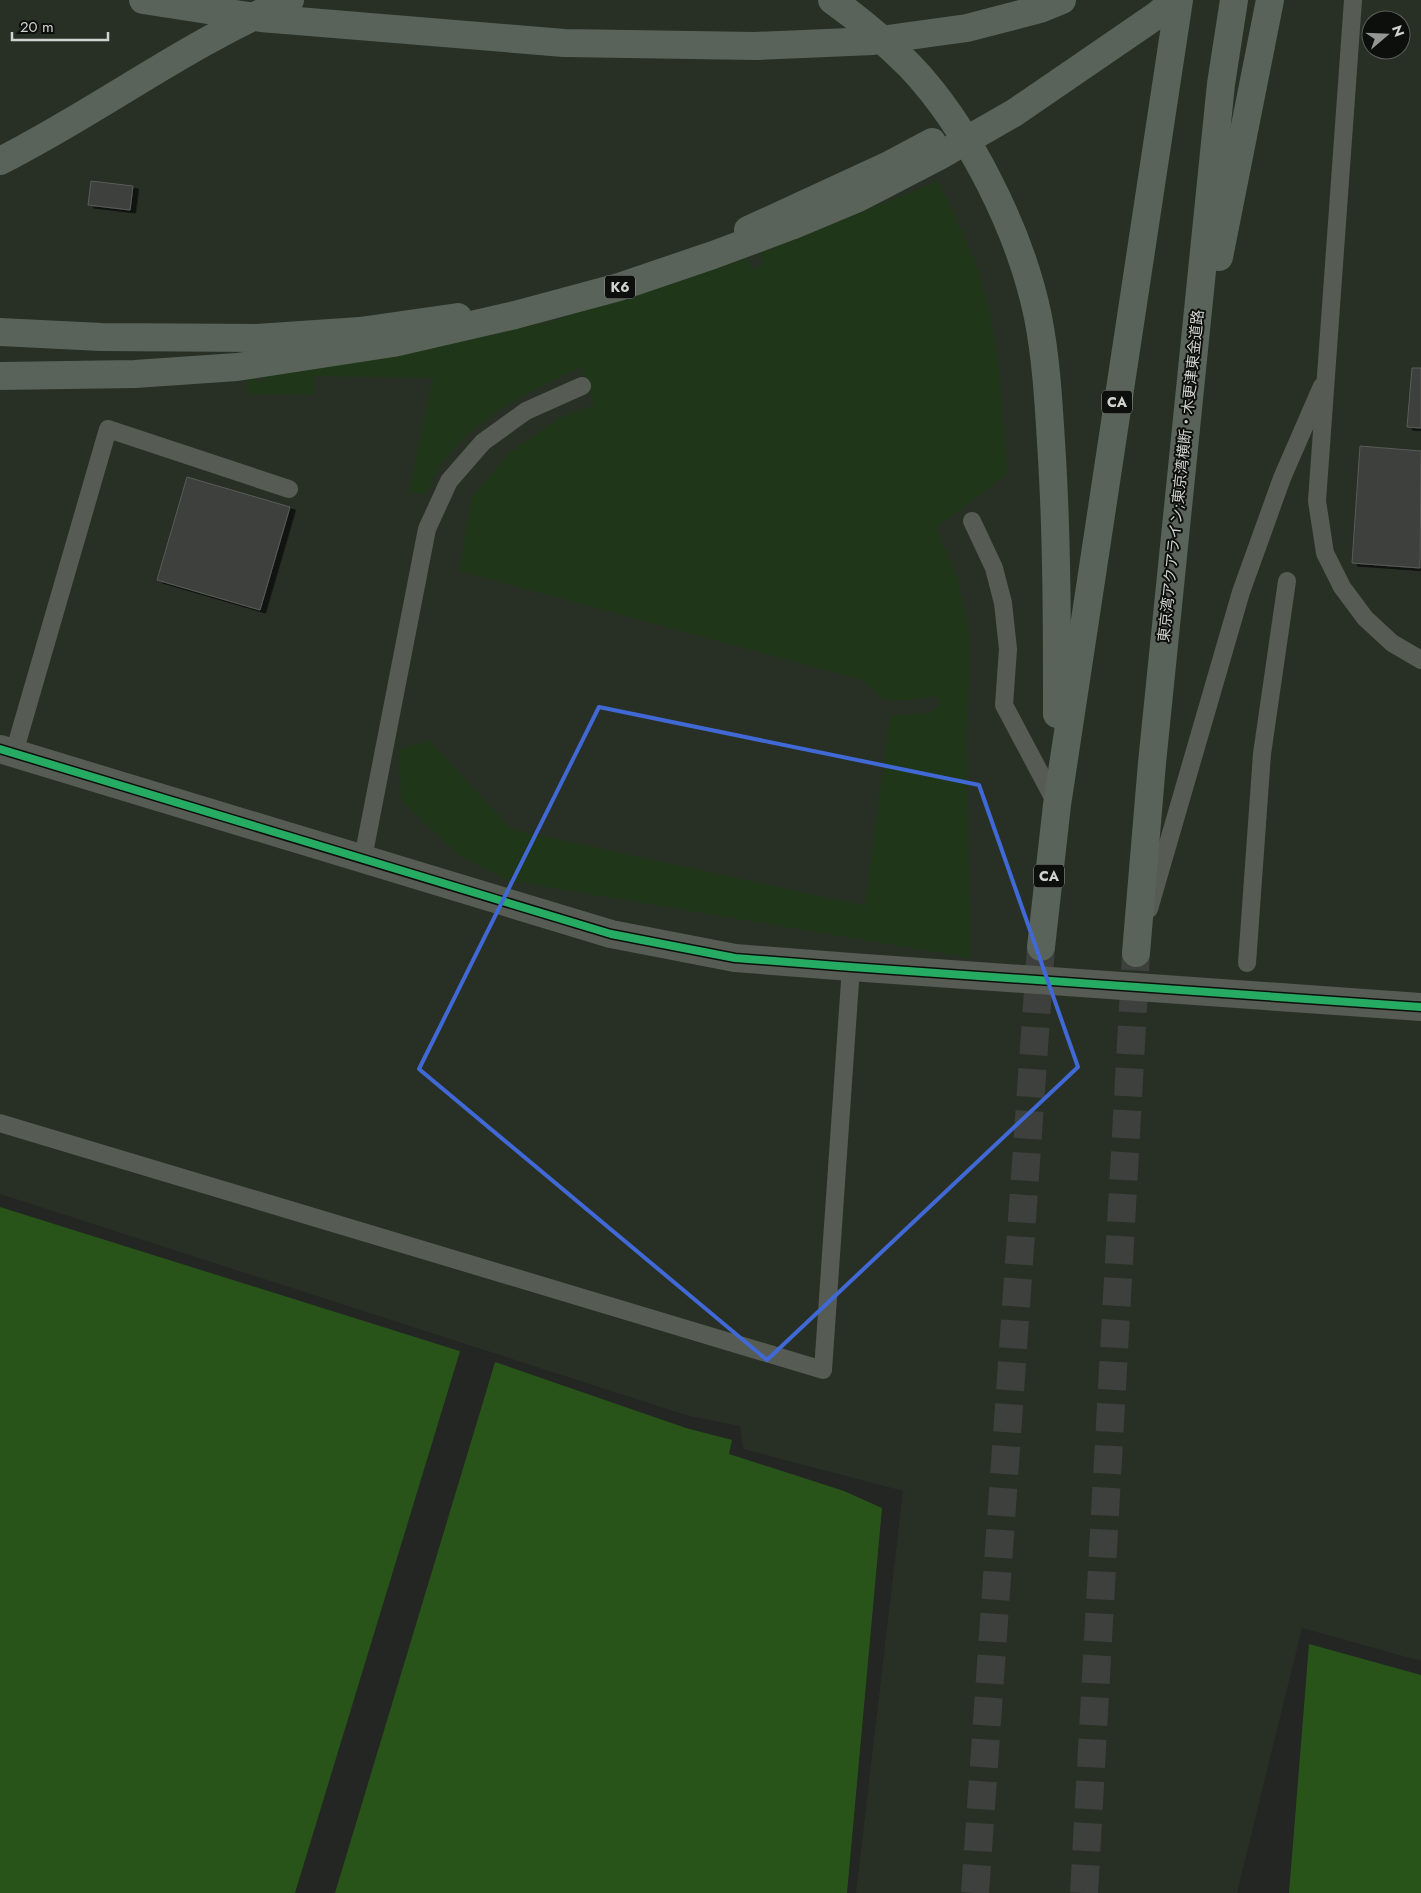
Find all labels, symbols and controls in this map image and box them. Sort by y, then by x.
scale bar [12,10,109,42]
north arrow [1361,10,1411,60]
text: 20 m [20,16,54,38]
text: N [1387,22,1410,39]
road number: K6 [605,276,635,298]
street label: 東京湾アクアライン;東京湾横断・木更津東金道路 [1153,309,1209,643]
road number: CA [1102,391,1132,414]
road number: CA [1034,864,1064,888]

